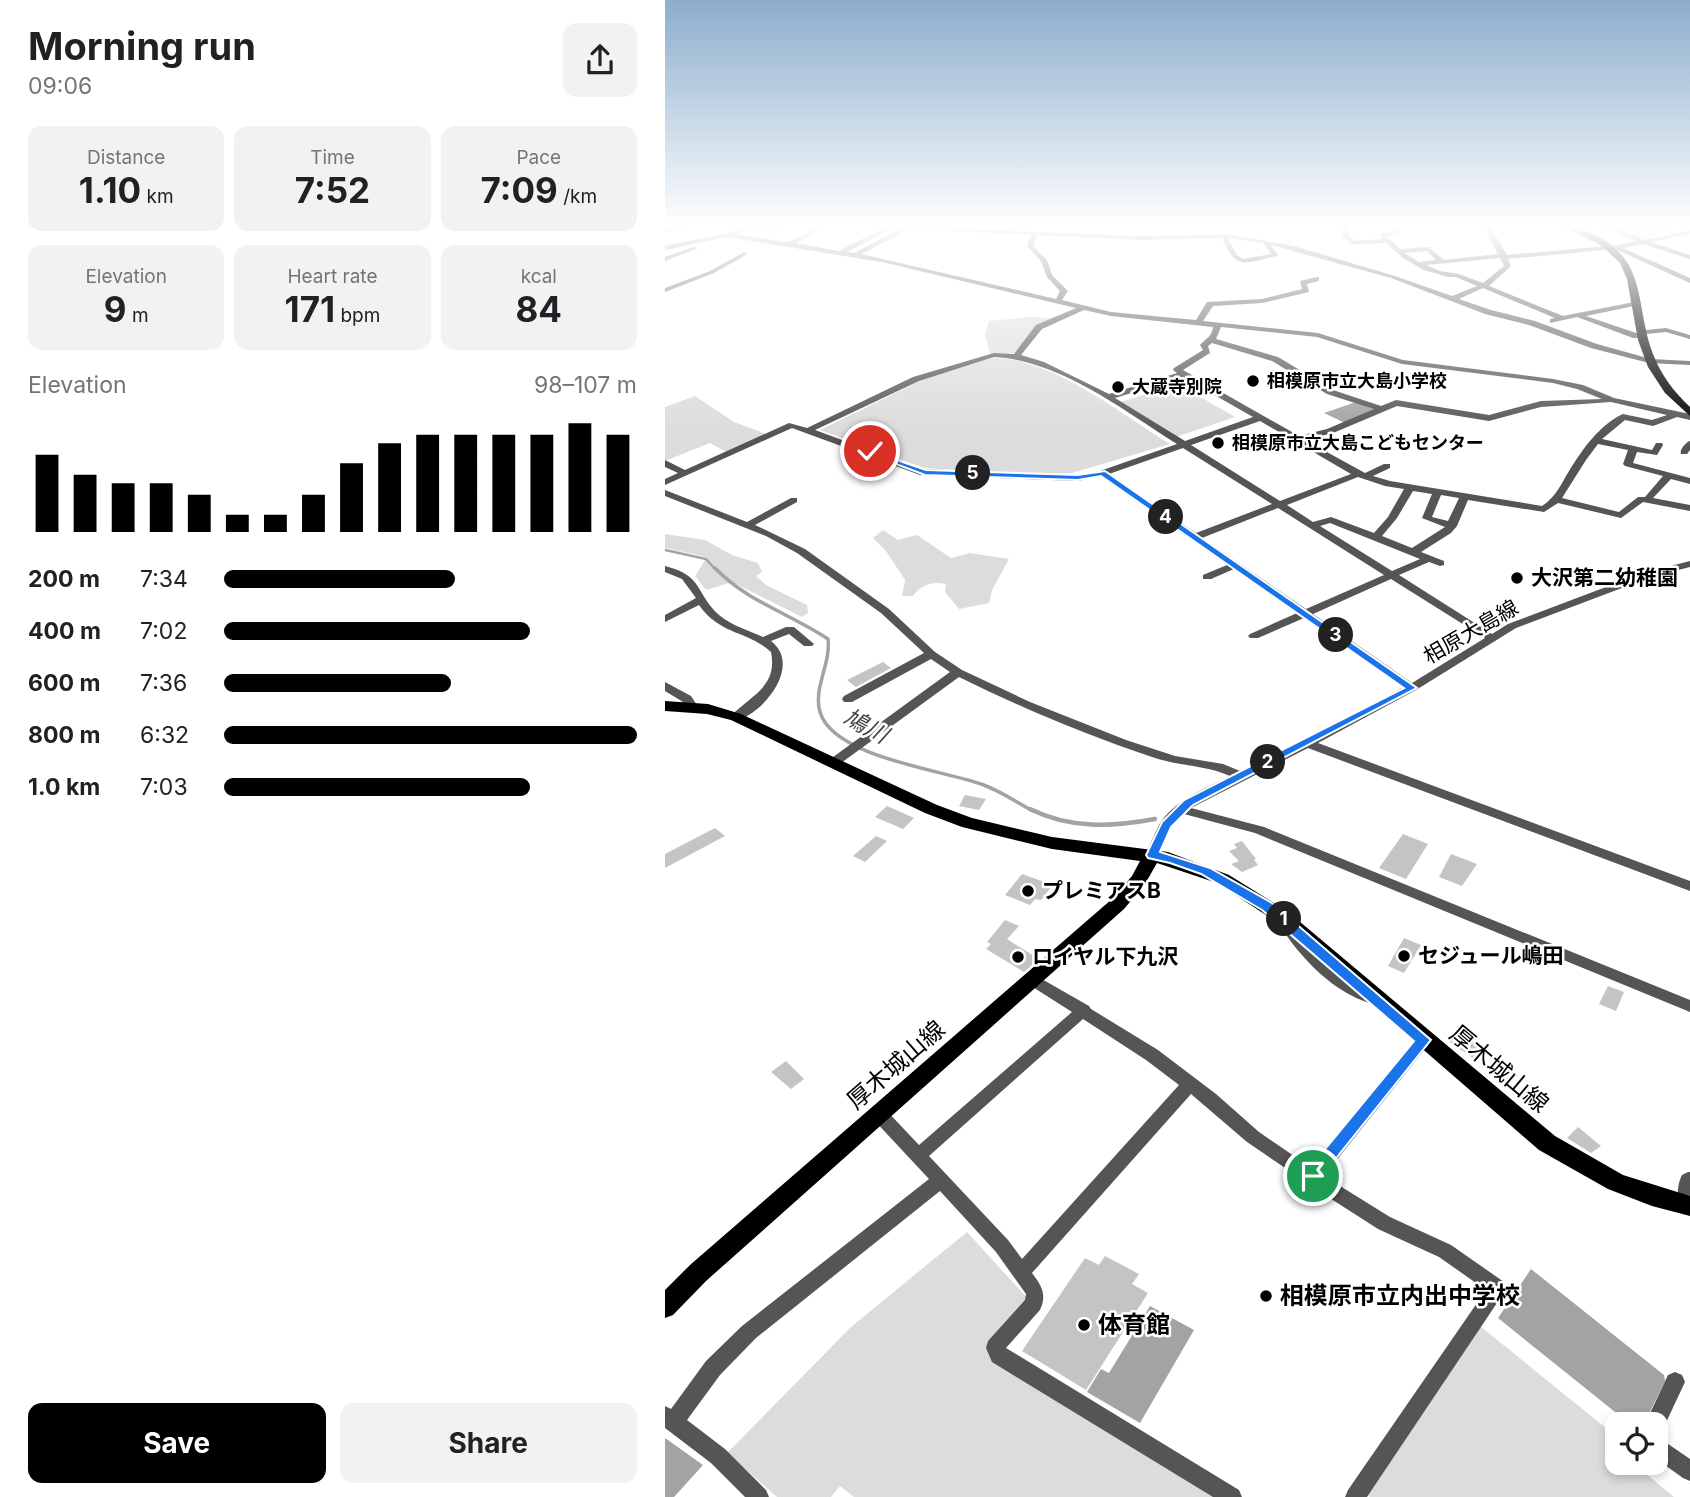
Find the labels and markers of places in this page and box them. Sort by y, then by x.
place label: 相模原市立大島小学校 [1267,370,1447,391]
marker: 相模原市立大島小学校 [1245,373,1261,389]
place label: 大蔵寺別院 [1132,376,1222,397]
marker: 大蔵寺別院 [1110,379,1126,395]
pin [840,421,900,481]
place label: 相模原市立大島こどもセンター [1232,432,1484,453]
marker: 相模原市立大島こどもセンター [1210,435,1226,451]
pin: 5 [955,456,991,490]
pin: 4 [1149,500,1183,534]
place label: 大沢第二幼稚園 [1531,565,1678,590]
marker: 大沢第二幼稚園 [1509,570,1525,586]
pin: 3 [1319,618,1353,652]
pin: 2 [1251,744,1285,780]
place label: プレミアスB [1042,878,1161,903]
marker: プレミアスB [1020,883,1036,899]
pin: 1 [1267,902,1301,936]
place label: セジュール嶋田 [1418,943,1564,968]
place label: ロイヤル下九沢 [1032,944,1178,969]
marker: セジュール嶋田 [1396,948,1412,964]
marker: ロイヤル下九沢 [1010,949,1026,965]
pin [1283,1146,1343,1206]
place label: 相模原市立内出中学校 [1280,1281,1520,1310]
marker: 相模原市立内出中学校 [1258,1288,1274,1304]
place label: 体育館 [1098,1310,1170,1339]
marker: 体育館 [1076,1317,1092,1333]

